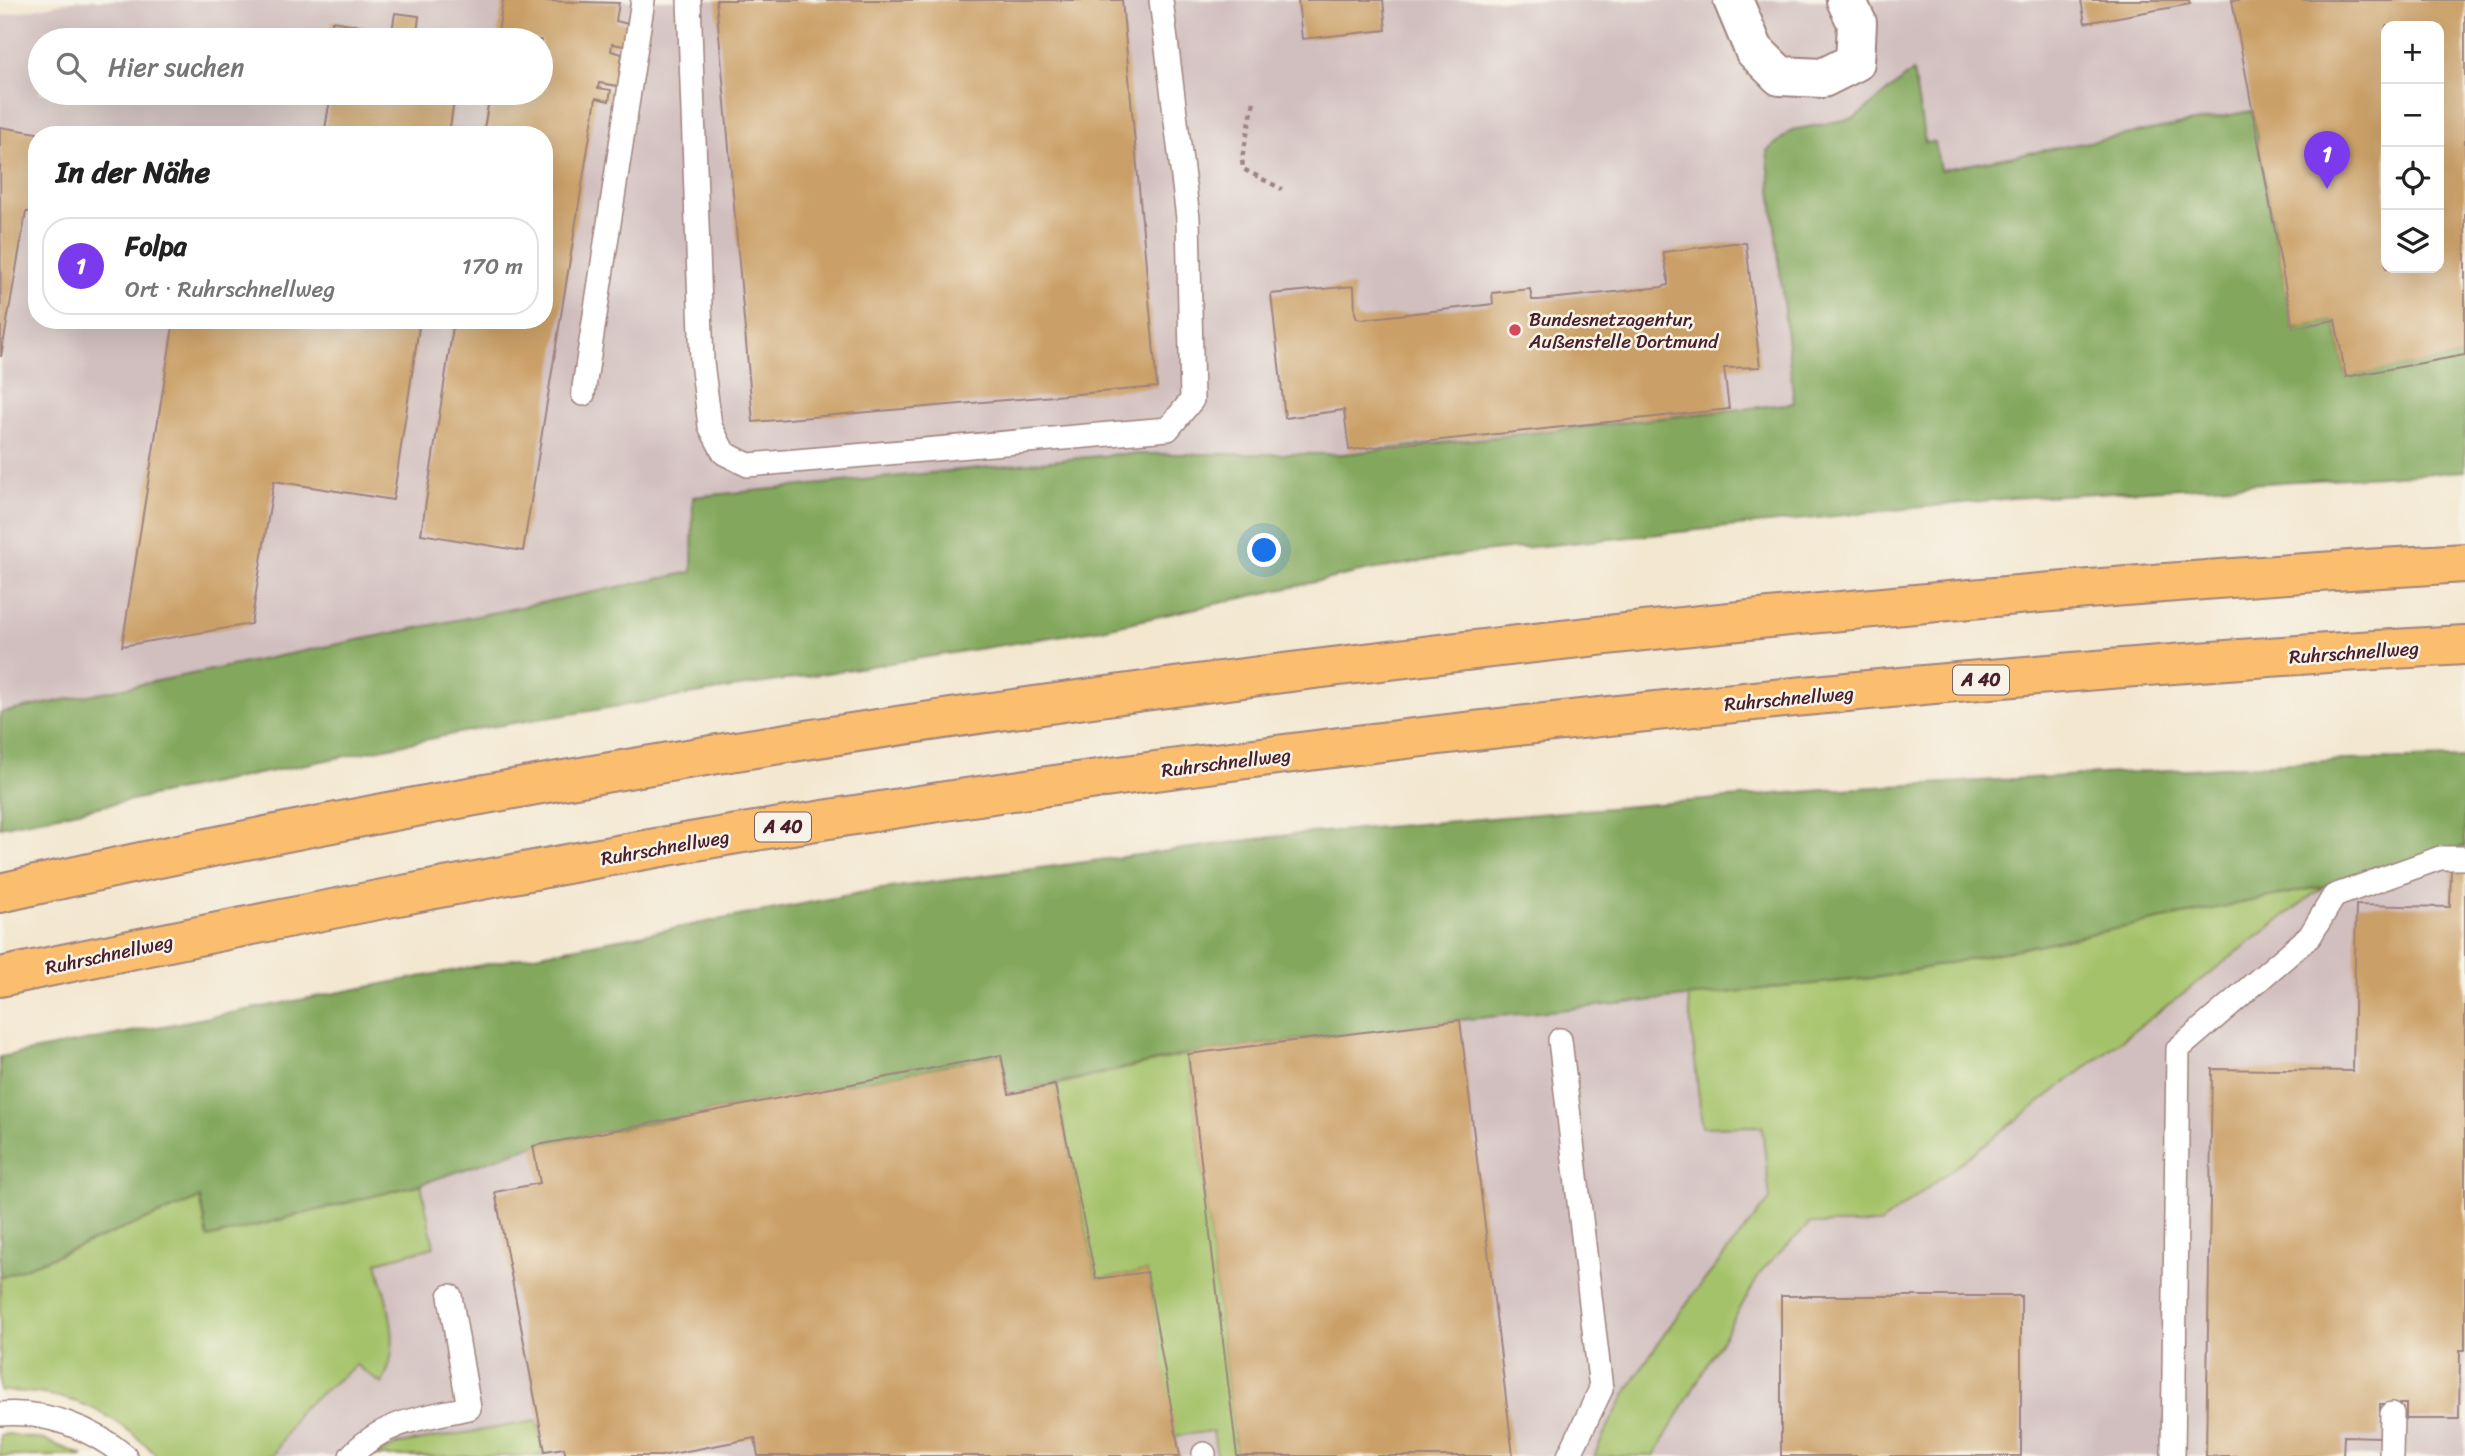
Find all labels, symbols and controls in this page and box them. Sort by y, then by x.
map controls [2381,21,2444,273]
button: + [2381,21,2444,84]
search box [28,28,553,105]
text: Hier suchen [108,44,244,90]
icon: search [52,48,90,86]
button: − [2381,84,2444,147]
pin: 1 [2304,131,2350,189]
text: In der Nähe [56,145,210,199]
button: locate [2381,147,2444,210]
button: layers [2381,210,2444,273]
text: Folpa [125,223,187,269]
text: 1 [76,246,86,287]
text: 170 m [462,246,523,287]
text: Ort · Ruhrschnellweg [125,269,335,310]
place label: Bundesnetzagentur, Außenstelle Dortmund [1528,303,1720,358]
marker: Bundesnetzagentur, Außenstelle Dortmund [1507,322,1523,338]
your location [1247,533,1281,567]
street label: Ruhrschnellweg [2288,631,2420,673]
road number: A 40 [1953,666,2009,694]
street label: Ruhrschnellweg [1723,676,1856,721]
street label: Ruhrschnellweg [1159,738,1293,787]
road number: A 40 [755,812,811,842]
street label: Ruhrschnellweg [598,820,732,875]
street label: Ruhrschnellweg [42,925,177,984]

